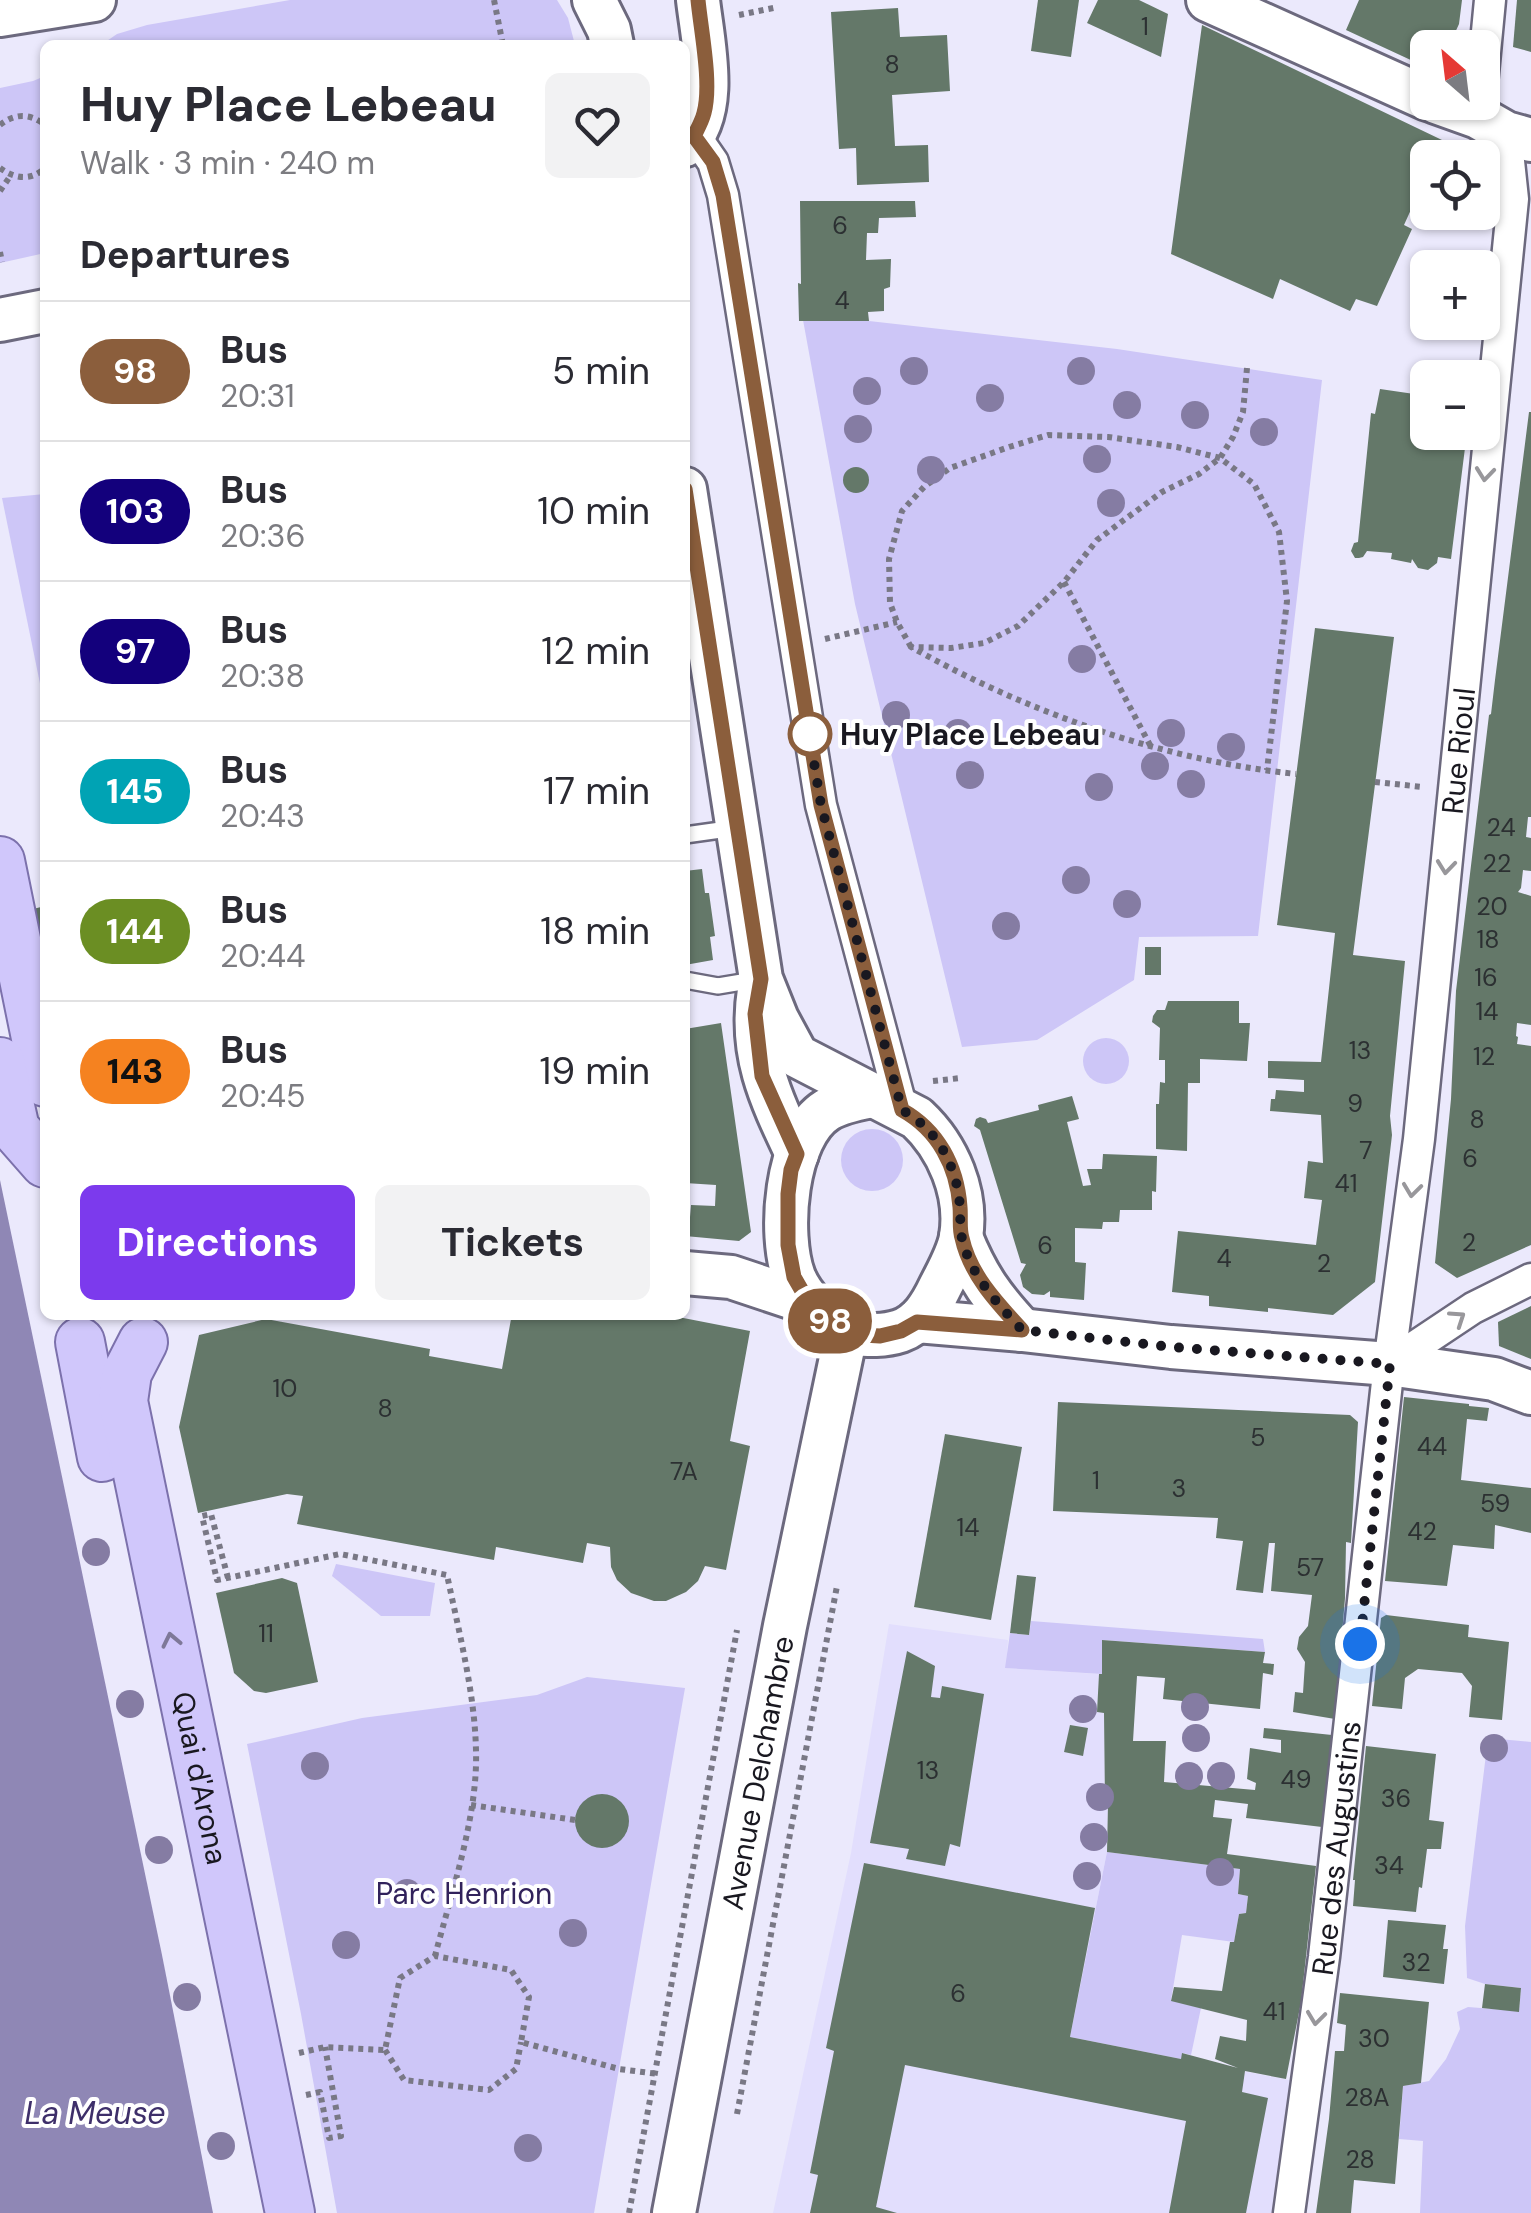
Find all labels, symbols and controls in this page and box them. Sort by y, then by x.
house number: 1 [1141,10,1149,43]
north arrow [1410,30,1500,120]
map controls [1410,30,1500,450]
house number: 8 [884,48,900,81]
text: Huy Place Lebeau [80,73,496,136]
button: heart [545,73,650,178]
button: locate [1410,140,1500,230]
text: Walk · 3 min · 240 m [80,142,375,184]
house number: 6 [832,209,848,242]
text: Departures [80,230,291,280]
button: + [1410,250,1500,340]
house number: 4 [834,284,850,317]
text: Bus [220,325,288,375]
text: 5 min [552,346,650,396]
text: 98 [113,348,157,394]
button: − [1410,360,1500,450]
text: 20:31 [220,375,295,417]
text: Bus [220,465,288,515]
one-way arrow [1475,466,1497,482]
text: 10 min [537,486,650,536]
text: 103 [106,488,164,534]
text: 20:36 [220,515,305,557]
text: Bus [220,605,288,655]
text: 12 min [541,626,650,676]
text: 97 [115,628,155,674]
text: 20:38 [220,655,305,697]
street label: Rue Rioul [1432,686,1484,816]
marker: Huy Place Lebeau [789,713,831,755]
place label: Huy Place Lebeau [840,715,1100,754]
text: Bus [220,745,288,795]
text: 17 min [543,766,650,816]
text: 145 [106,768,164,814]
text: 20:43 [220,795,305,837]
house number: 24 [1486,811,1516,844]
house number: 22 [1483,847,1511,880]
one-way arrow [1436,859,1457,875]
text: Bus [220,885,288,935]
house number: 20 [1476,890,1508,923]
text: 18 min [540,906,650,956]
text: 144 [106,908,164,954]
house number: 18 [1476,923,1500,956]
text: 20:44 [220,935,305,977]
house number: 16 [1474,961,1498,994]
house number: 14 [1476,995,1498,1028]
text: Bus [220,1025,288,1075]
house number: 13 [1349,1034,1371,1067]
house number: 12 [1473,1040,1495,1073]
text: 19 min [539,1046,650,1096]
text: 143 [107,1048,163,1094]
text: 20:45 [220,1075,305,1117]
house number: 9 [1347,1087,1363,1120]
house number: 8 [1469,1103,1485,1136]
house number: 7 [1359,1134,1373,1167]
house number: 6 [1462,1142,1478,1175]
house number: 41 [1335,1167,1357,1200]
one-way arrow [1403,1182,1424,1199]
button: Directions [80,1185,355,1300]
button: Tickets [375,1185,650,1300]
house number: 2 [1462,1226,1476,1259]
house number: 6 [1037,1229,1053,1262]
house number: 4 [1216,1242,1232,1275]
house number: 2 [1317,1247,1331,1280]
line badge: 98 [785,1288,875,1354]
text: 98 [808,1298,852,1344]
one-way arrow [1446,1312,1465,1330]
house number: 10 [273,1372,297,1405]
house number: 8 [377,1392,393,1425]
house number: 5 [1250,1421,1266,1454]
house number: 44 [1417,1430,1447,1463]
house number: 7A [670,1455,698,1488]
house number: 1 [1092,1464,1100,1497]
house number: 3 [1172,1472,1186,1505]
house number: 59 [1480,1487,1510,1520]
house number: 14 [957,1511,979,1544]
house number: 42 [1407,1515,1437,1548]
house number: 57 [1296,1551,1324,1584]
house number: 11 [258,1617,274,1650]
your location [1335,1619,1385,1669]
one-way arrow [162,1632,183,1649]
street label: Avenue Delchambre [712,1632,802,1913]
street label: Quai d'Arona [164,1688,237,1868]
street label: Rue des Augustins [1302,1719,1369,1978]
house number: 13 [917,1754,939,1787]
house number: 49 [1281,1763,1311,1796]
house number: 36 [1381,1782,1411,1815]
house number: 34 [1374,1849,1404,1882]
park label: Parc Henrion [376,1874,552,1913]
house number: 32 [1401,1946,1431,1979]
house number: 6 [950,1977,966,2010]
house number: 41 [1263,1995,1285,2028]
one-way arrow [1306,2010,1327,2026]
house number: 30 [1358,2022,1390,2055]
house number: 28A [1344,2081,1390,2114]
water label: La Meuse [25,2092,165,2134]
house number: 28 [1345,2143,1375,2176]

